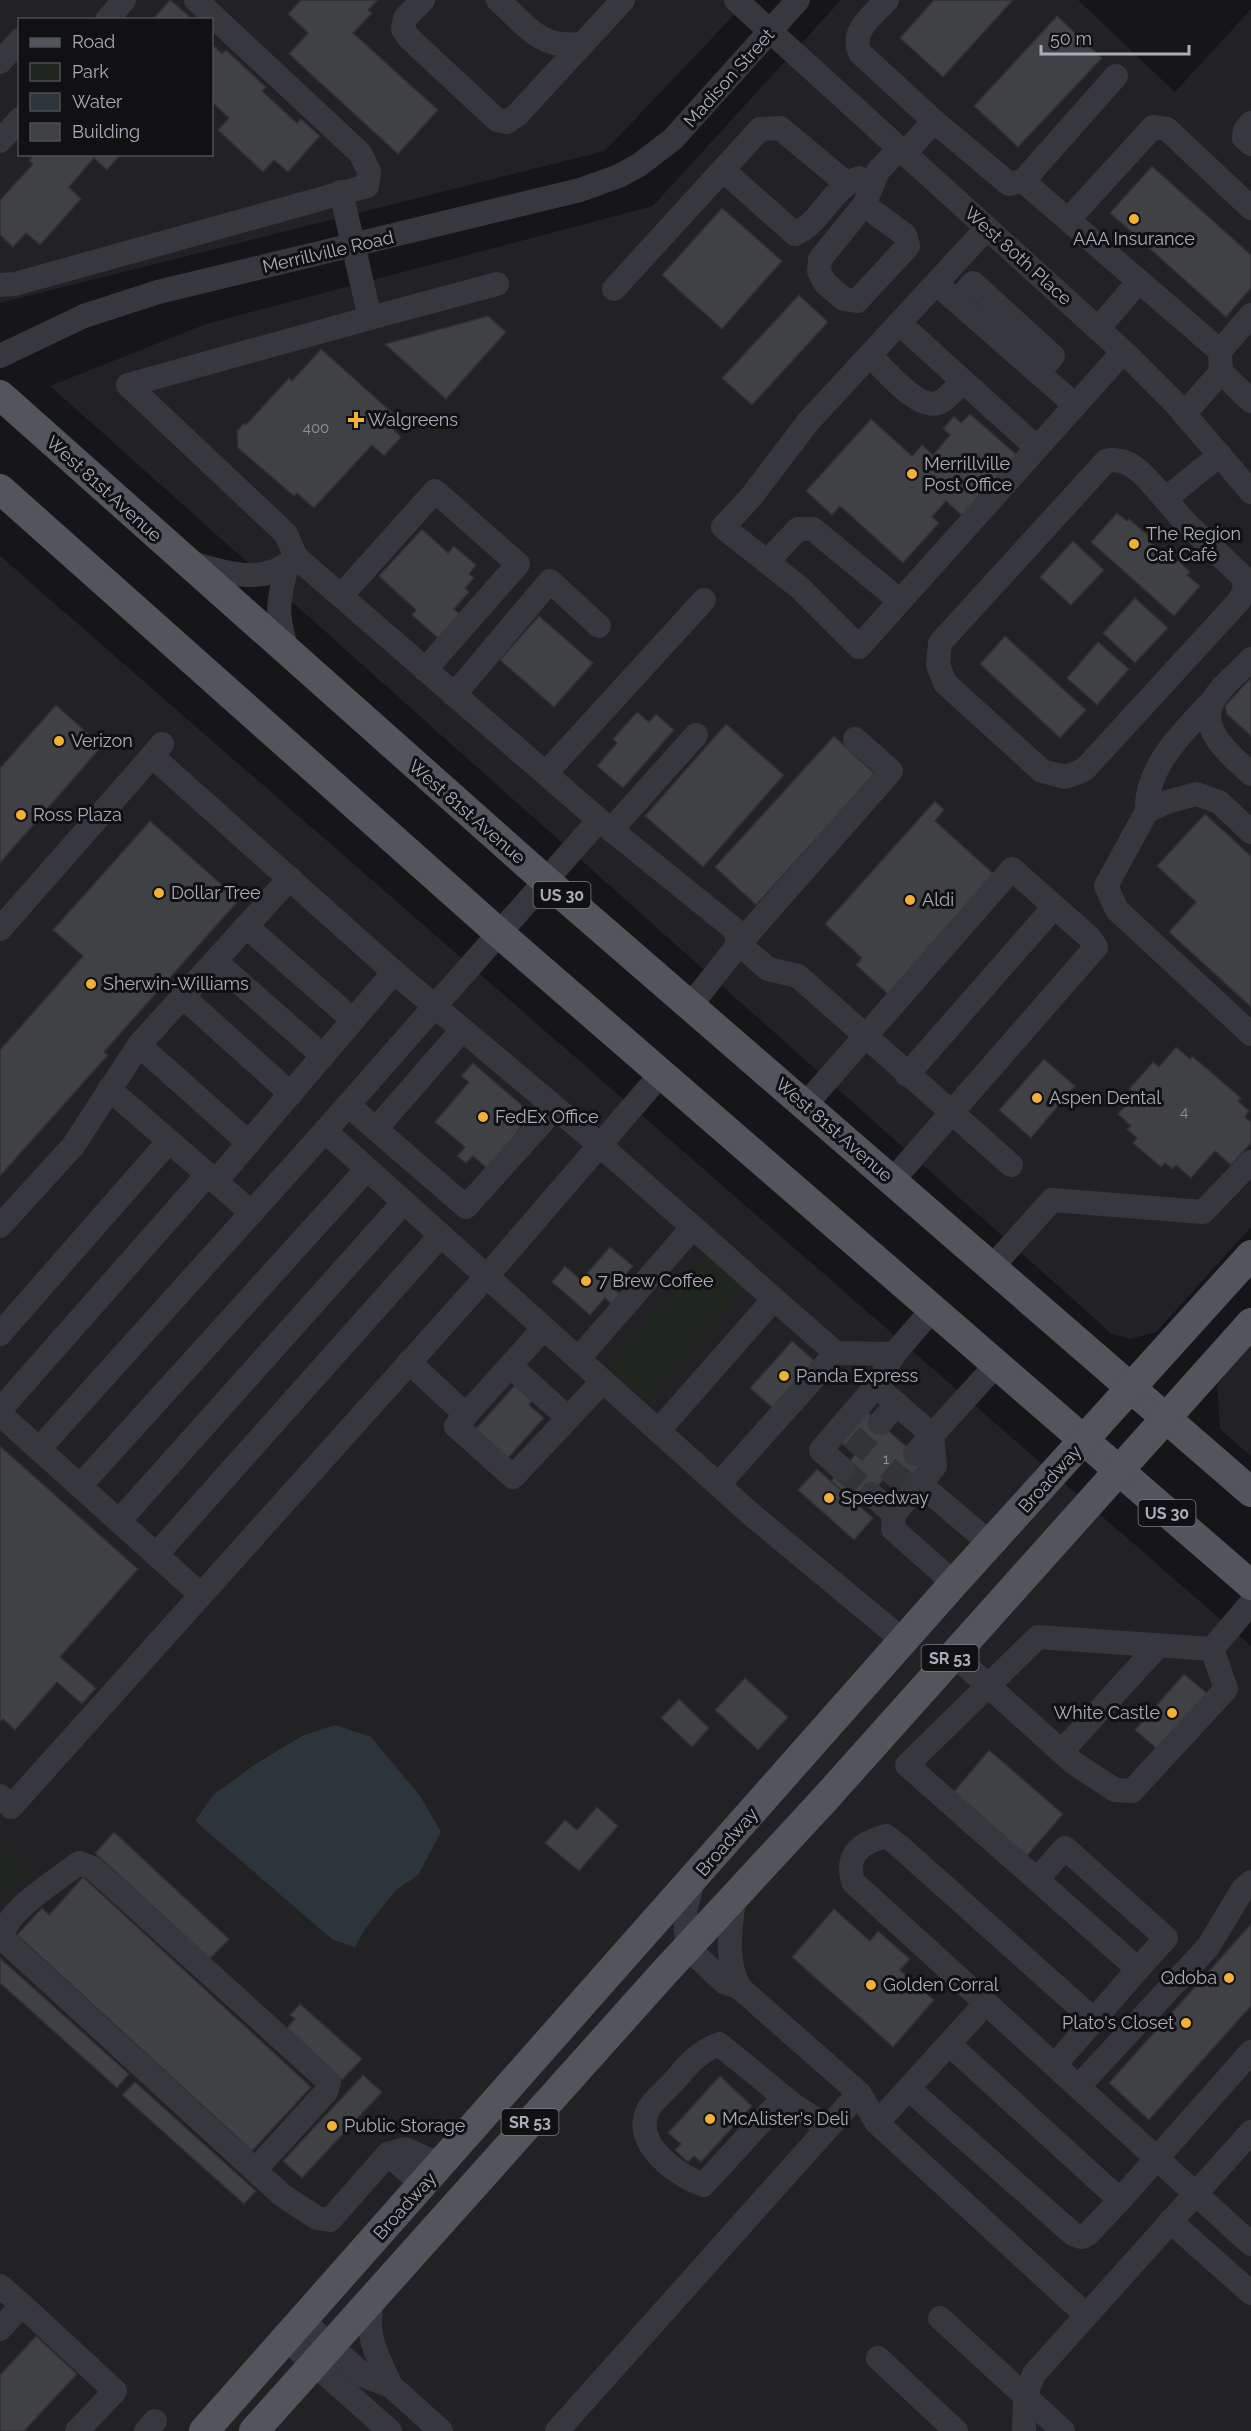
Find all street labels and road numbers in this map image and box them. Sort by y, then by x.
street label: Madison Street [679,24,778,131]
street label: West 80th Place [961,202,1076,309]
street label: Merrillville Road [260,226,395,277]
street label: West 81st Avenue [42,431,167,546]
street label: West 81st Avenue [405,755,530,868]
road number: US 30 [534,882,590,908]
street label: West 81st Avenue [772,1073,897,1186]
street label: Broadway [1014,1440,1085,1517]
road number: US 30 [1138,1500,1196,1526]
road number: SR 53 [922,1645,978,1671]
street label: Broadway [691,1803,762,1880]
road number: SR 53 [502,2109,558,2135]
street label: Broadway [369,2167,440,2244]

